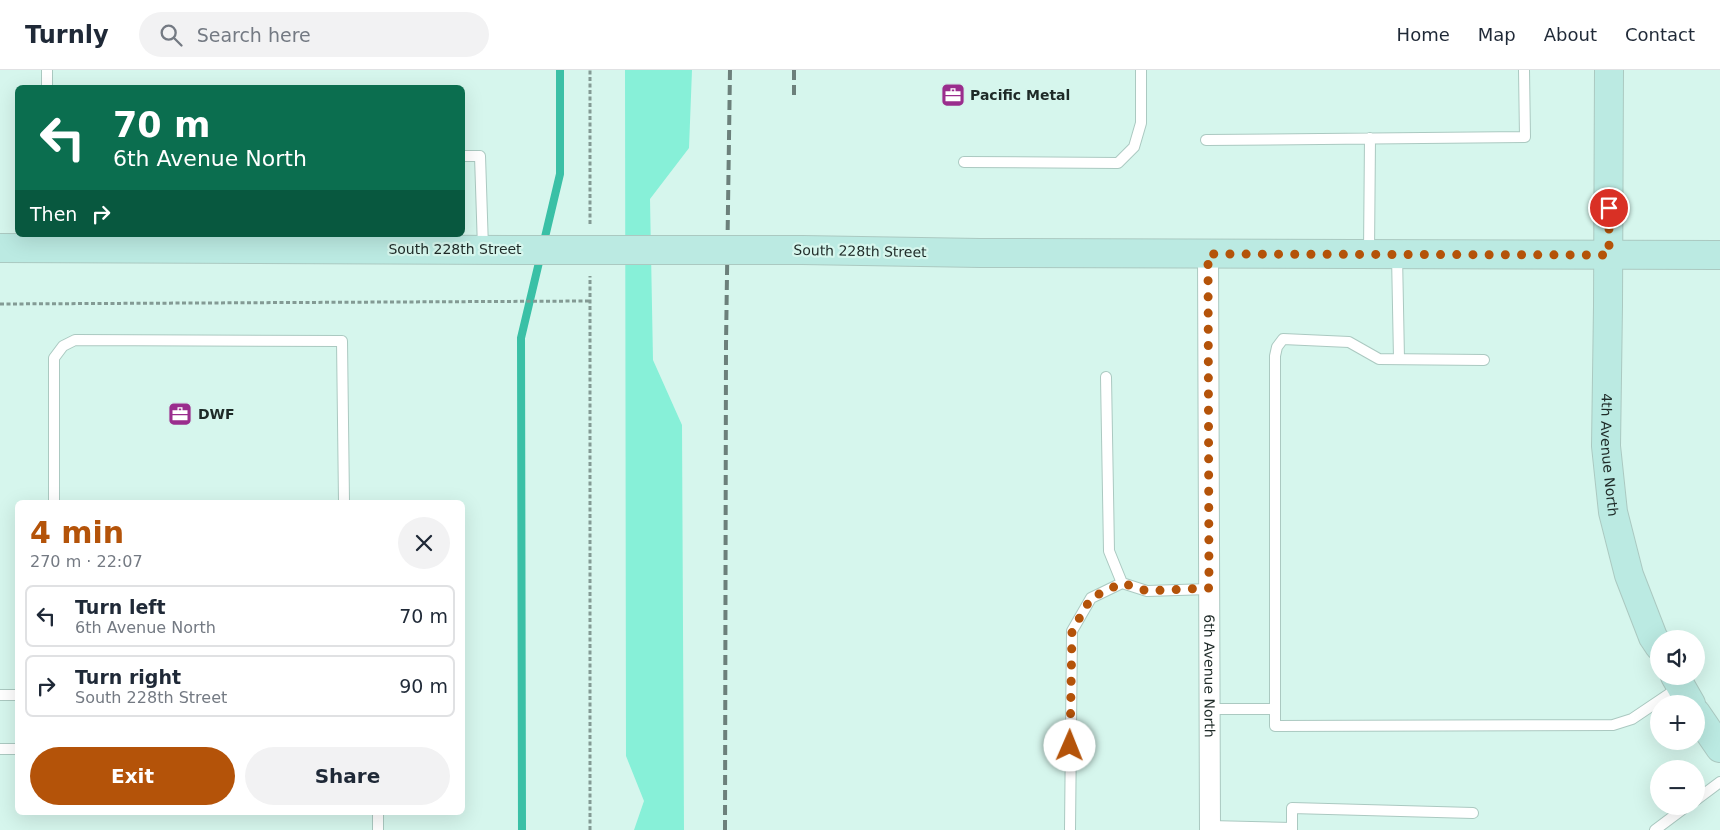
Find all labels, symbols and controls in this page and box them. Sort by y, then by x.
search box [139,12,489,57]
text: Turnly [25,21,109,49]
icon: search [157,21,185,49]
text: Search here [197,24,311,46]
text: Home [1397,24,1450,45]
text: Map [1478,24,1516,45]
text: About [1544,24,1597,45]
text: Contact [1625,24,1695,45]
office icon: Pacific Metal [940,82,966,108]
place label: Pacific Metal [970,87,1070,103]
icon: left [30,105,95,170]
text: 70 m [113,105,210,145]
text: 6th Avenue North [113,146,307,171]
pin [1588,187,1630,229]
icon: arrive [1595,194,1623,222]
icon: right [87,200,115,228]
text: Then [30,203,77,225]
street label: South 228th Street [388,241,522,257]
street label: South 228th Street [793,242,927,260]
street label: 4th Avenue North [1598,393,1621,517]
office icon: DWF [167,401,193,427]
place label: DWF [198,406,235,422]
text: 4 min [30,515,124,550]
button: close [398,517,450,569]
text: 270 m · 22:07 [30,552,143,571]
text: Turn left [75,596,166,618]
icon: left [32,602,60,630]
text: 70 m [399,605,448,627]
street label: 6th Avenue North [1201,614,1218,738]
text: 6th Avenue North [75,618,216,637]
map controls [1650,630,1705,815]
button: sound [1650,630,1705,685]
text: Turn right [75,666,181,688]
icon: right [32,672,60,700]
text: 90 m [399,675,448,697]
text: South 228th Street [75,688,227,707]
button: + [1650,695,1705,750]
position arrow [1043,719,1095,771]
button: Exit [30,747,235,805]
button: Share [245,747,450,805]
button: − [1650,760,1705,815]

